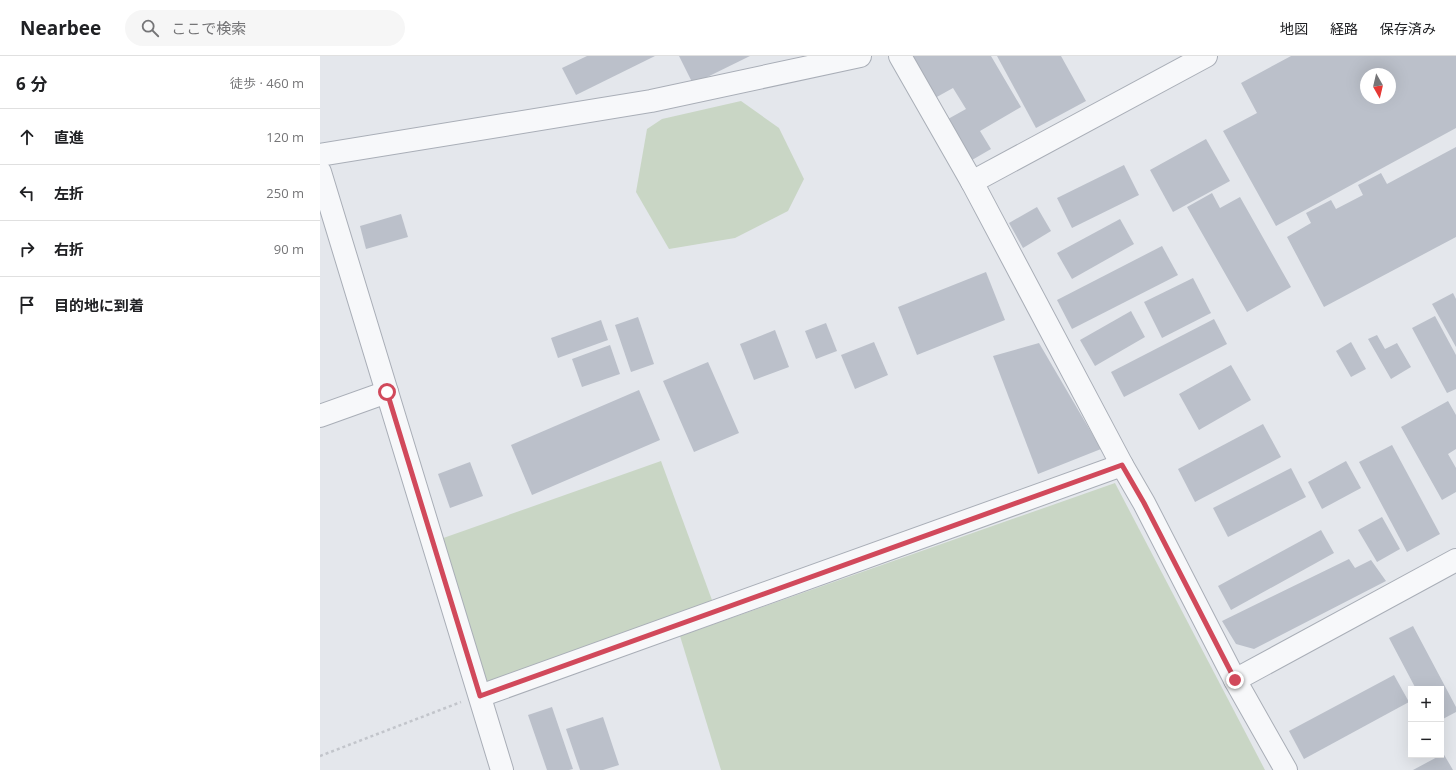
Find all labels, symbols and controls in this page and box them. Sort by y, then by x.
search box [125,10,405,46]
text: Nearbee [20,15,101,41]
icon: search [139,17,161,39]
text: ここで検索 [171,18,246,38]
text: 地図 [1280,19,1308,38]
text: 経路 [1330,19,1358,38]
text: 保存済み [1380,19,1436,38]
north arrow [1360,68,1396,104]
text: 6 分 [16,72,47,95]
text: 徒歩 · 460 m [230,74,304,92]
icon: ahead [16,126,38,148]
text: 直進 [54,127,84,147]
text: 120 m [266,128,304,146]
icon: left [16,182,38,204]
text: 左折 [54,183,84,203]
text: 250 m [266,184,304,202]
icon: right [16,238,38,260]
text: 右折 [54,239,84,259]
text: 90 m [274,240,304,258]
icon: arrive [16,294,38,316]
text: 目的地に到着 [54,295,144,315]
route start [378,383,396,401]
route end [1226,671,1244,689]
map controls [1408,686,1444,758]
button: + [1408,686,1444,722]
button: − [1408,722,1444,758]

